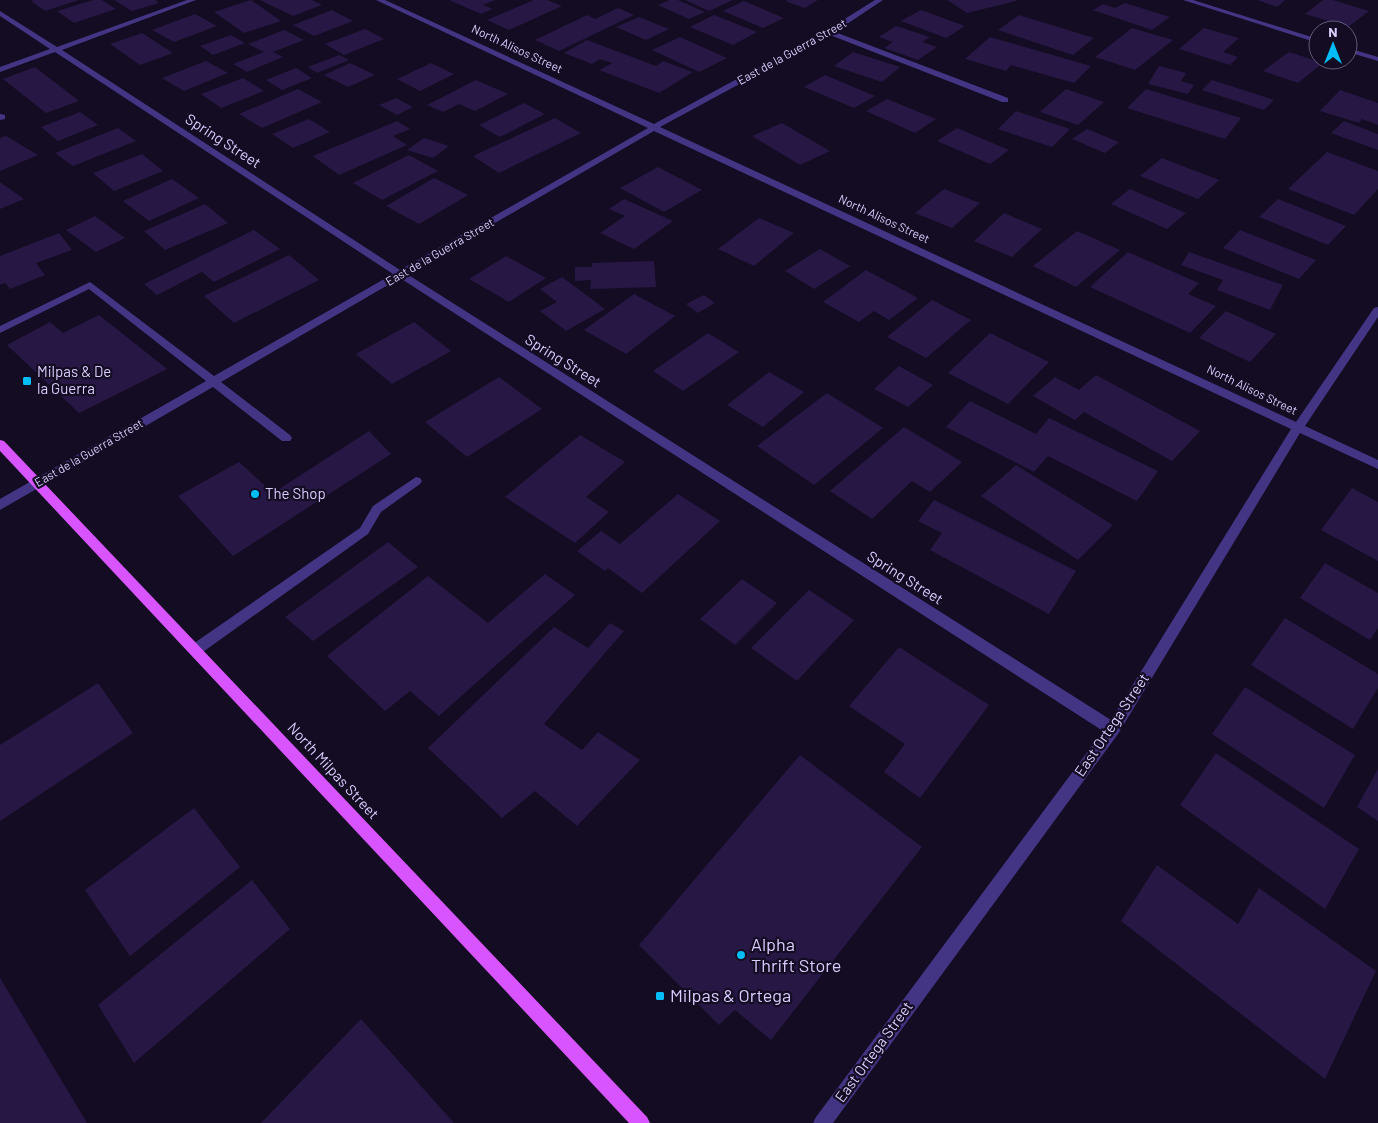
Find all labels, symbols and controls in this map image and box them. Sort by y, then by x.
street label: East de la Guerra Street [734,15,849,87]
north arrow [1308,20,1358,70]
street label: North Alisos Street [470,21,565,75]
text: N [1328,23,1338,40]
street label: Spring Street [182,109,265,171]
street label: North Alisos Street [837,191,932,245]
street label: East de la Guerra Street [383,214,496,288]
street label: Spring Street [522,330,605,391]
street label: North Alisos Street [1205,361,1300,417]
place label: Milpas & De la Guerra [37,362,111,397]
marker: Milpas & De la Guerra [21,375,33,387]
street label: East de la Guerra Street [32,415,145,489]
place label: The Shop [265,484,326,502]
marker: The Shop [249,488,261,500]
street label: Spring Street [864,547,947,608]
street label: East Ortega Street [1070,670,1152,779]
street label: North Milpas Street [284,718,383,822]
place label: Alpha Thrift Store [751,933,841,976]
marker: Alpha Thrift Store [735,949,747,961]
place label: Milpas & Ortega [670,984,791,1006]
marker: Milpas & Ortega [654,990,666,1002]
street label: East Ortega Street [831,997,916,1105]

